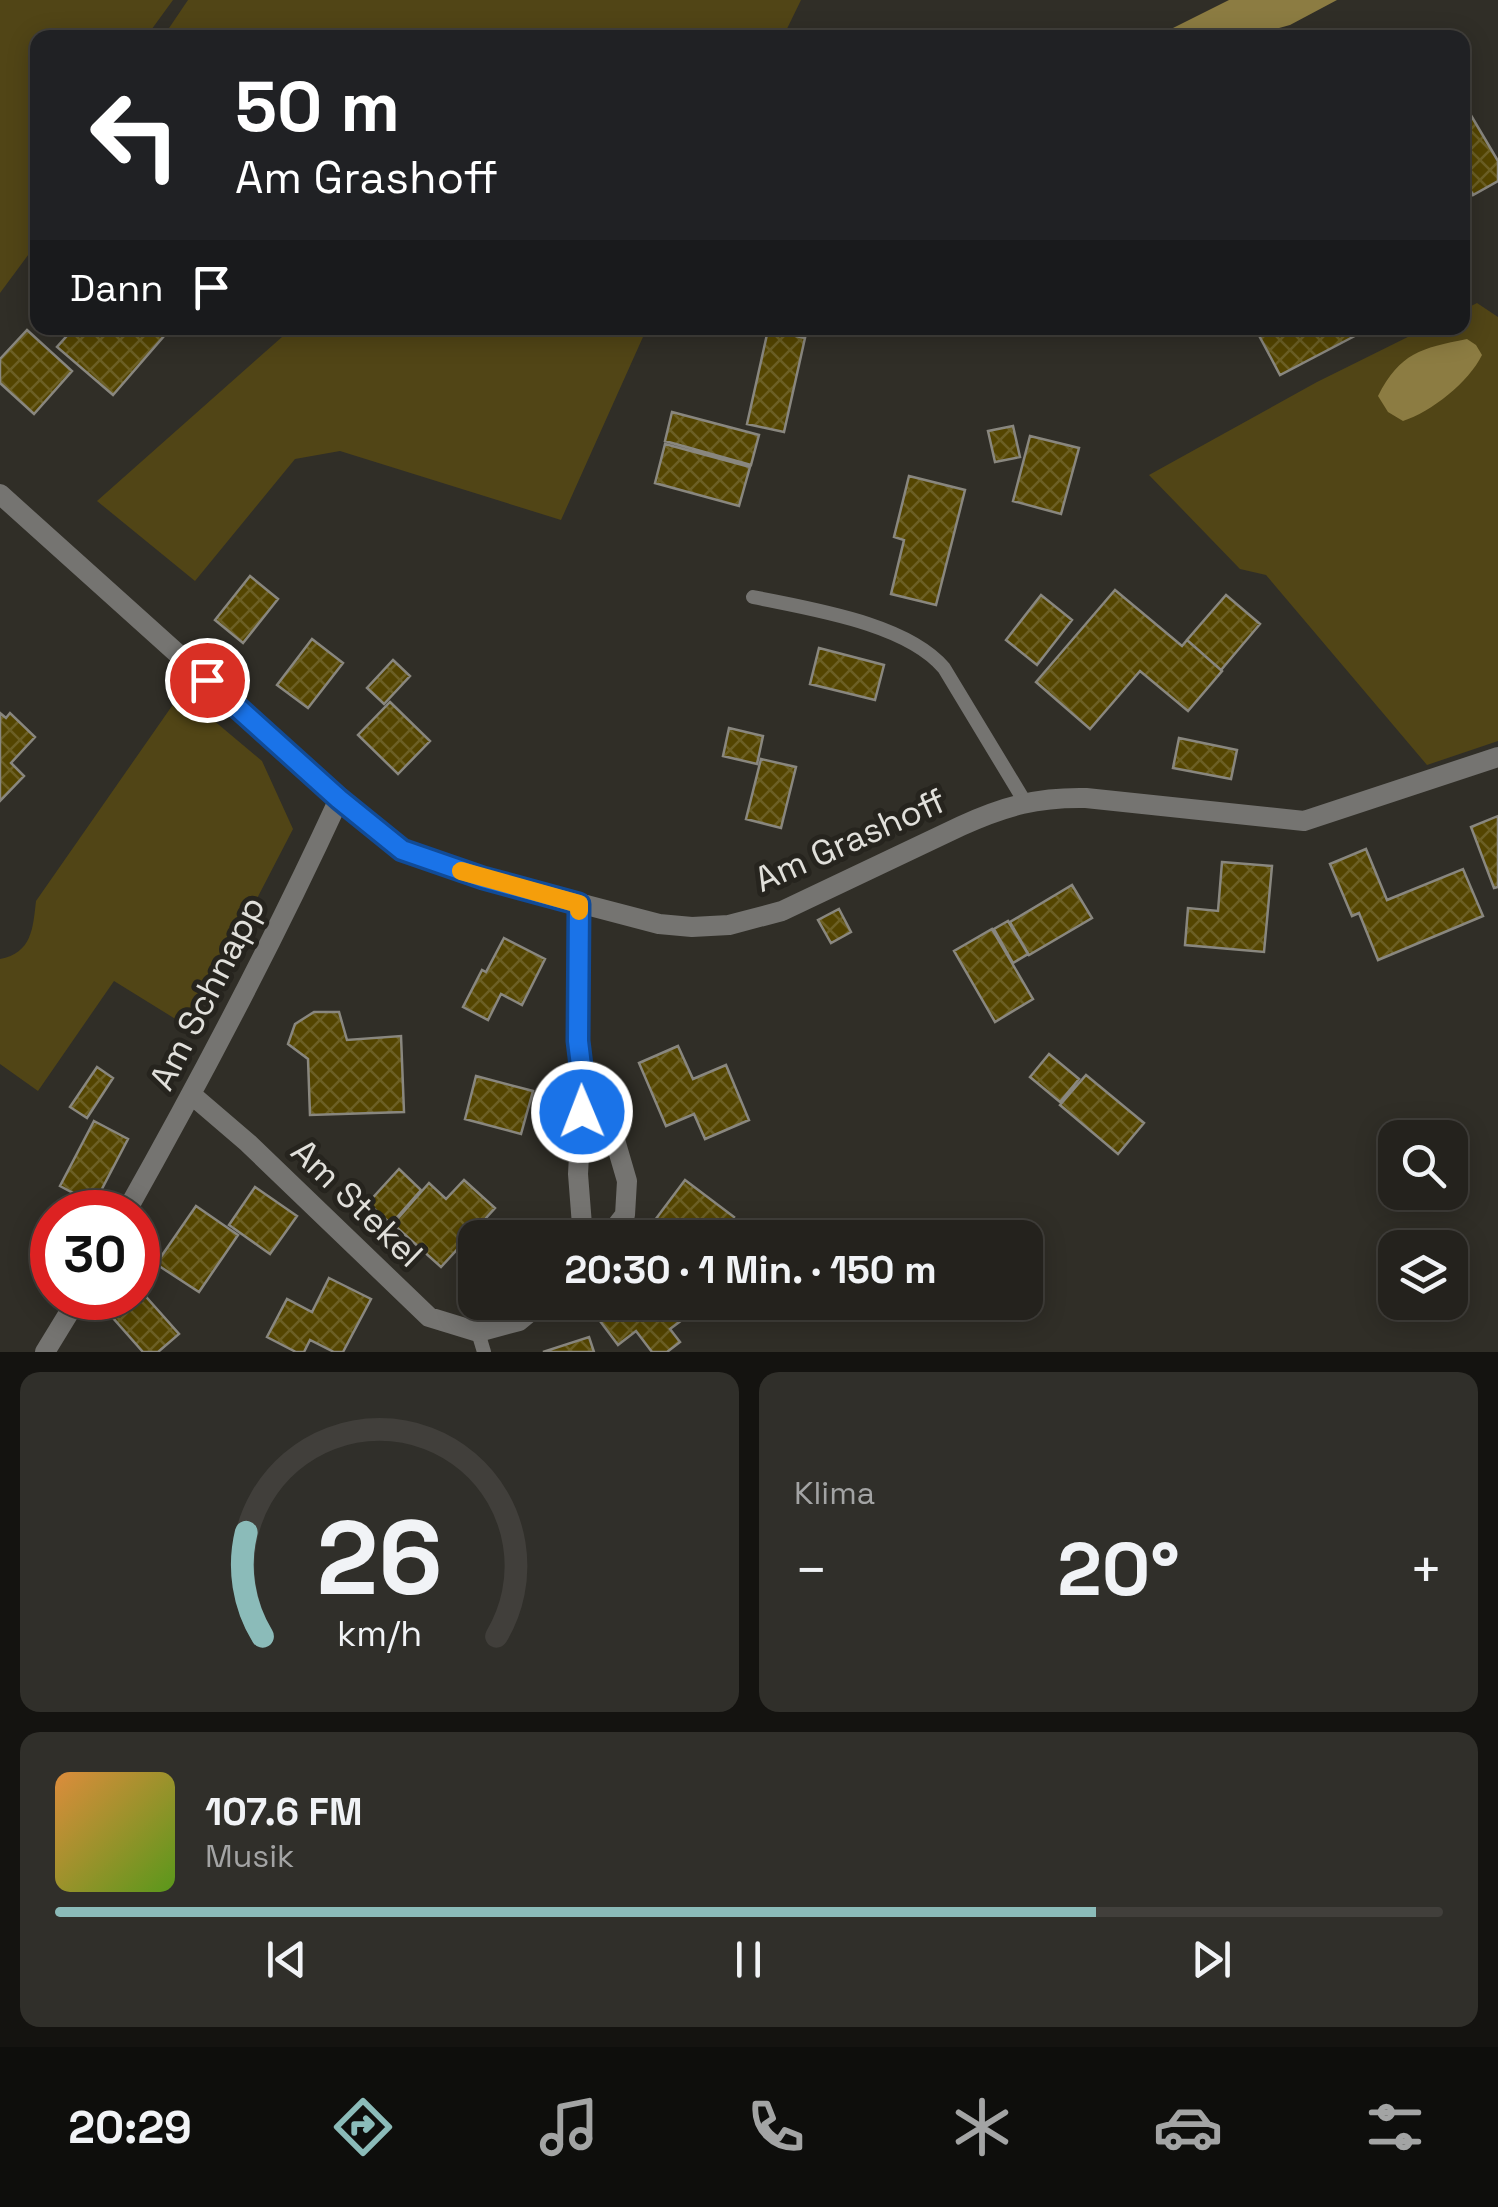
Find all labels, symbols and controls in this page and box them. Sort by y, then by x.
text: 50 m [235,62,400,151]
icon: left [70,70,200,200]
text: Am Grashoff [235,149,498,206]
icon: arrive [184,260,239,315]
text: Dann [70,264,164,312]
pin [165,638,250,723]
icon: arrive [180,653,235,708]
street label: Am Grashoff [748,778,952,902]
street label: Am Schnapp [139,889,275,1097]
position arrow [530,1060,634,1164]
map controls [1378,1120,1468,1320]
button: search [1378,1120,1468,1210]
street label: Am Stekel [282,1130,432,1276]
speed limit sign: 30 [30,1190,160,1320]
button: layers [1378,1230,1468,1320]
text: 20:30 · 1 Min. · 150 m [564,1246,937,1294]
text: Klima [794,1473,875,1513]
text: 26 [316,1492,443,1624]
text: 20° [1057,1521,1180,1617]
text: − [794,1535,828,1605]
text: + [1409,1535,1443,1605]
text: km/h [337,1611,422,1656]
text: 107.6 FM [205,1788,362,1836]
text: Musik [205,1836,294,1876]
icon: previous [259,1932,314,1987]
icon: pause [721,1932,776,1987]
icon: next [1184,1932,1239,1987]
icon: directions [328,2092,398,2162]
icon: music [534,2092,604,2162]
icon: phone [741,2092,811,2162]
icon: climate [947,2092,1017,2162]
icon: car [1153,2092,1223,2162]
icon: filters [1360,2092,1430,2162]
text: 20:29 [68,2099,192,2156]

